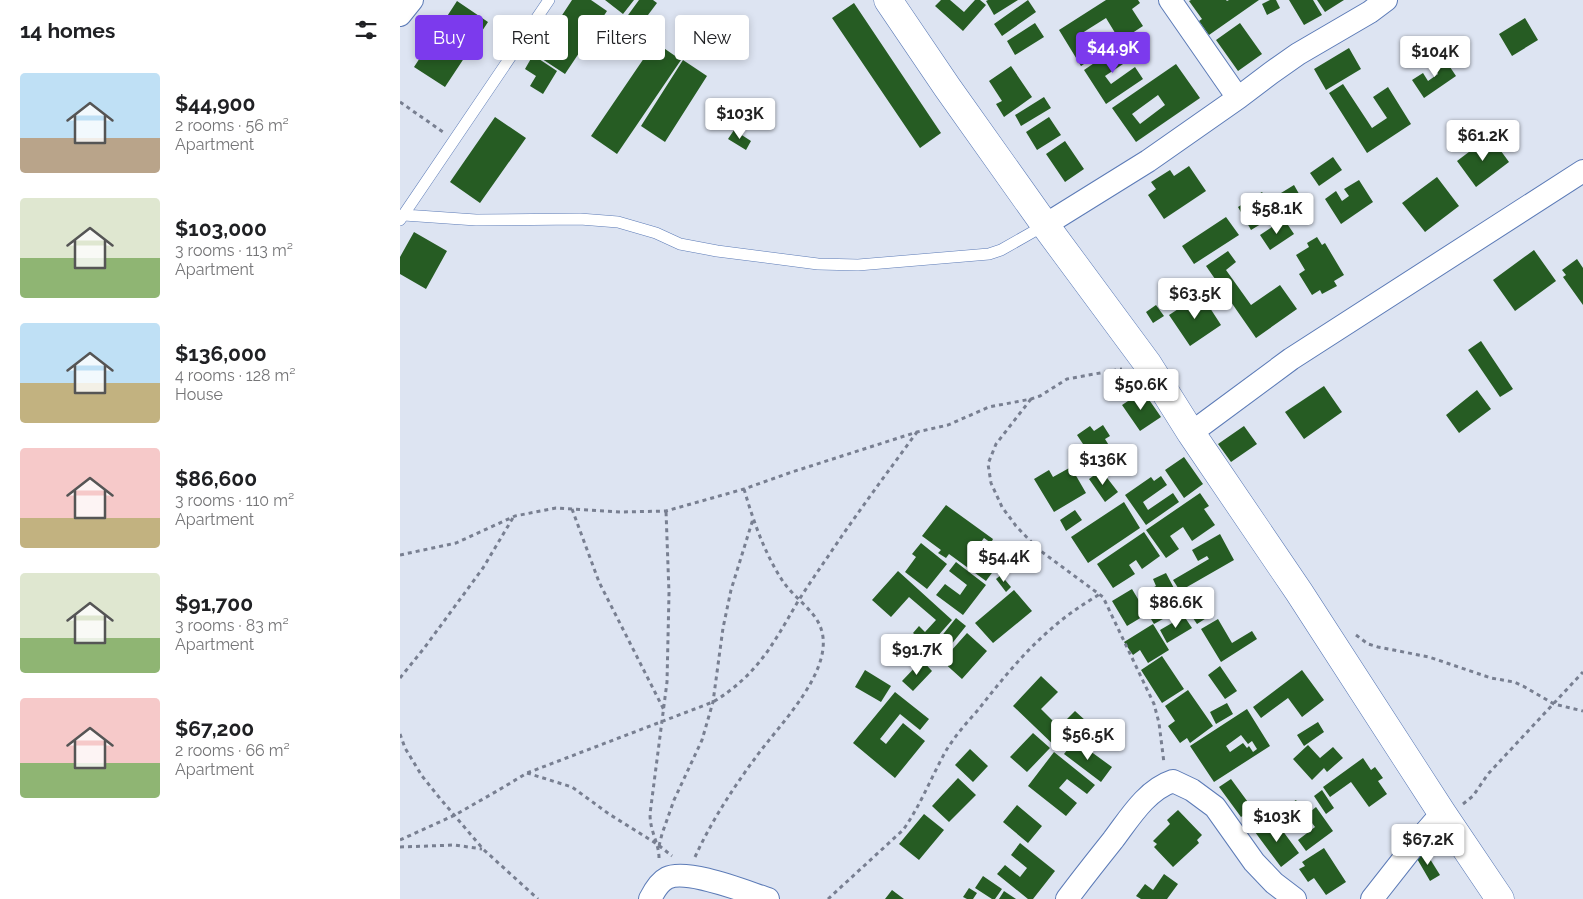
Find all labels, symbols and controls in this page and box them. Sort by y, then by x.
chip: Buy [415,15,483,60]
chip: Rent [493,15,568,60]
chip: Filters [578,15,665,60]
chip: New [675,15,749,60]
icon: filters [352,16,380,44]
text: 14 homes [20,18,115,43]
pin: $44.9K [1072,32,1154,74]
pin: $104K [1400,36,1470,78]
text: $44.9K [1087,38,1139,57]
text: $104K [1411,42,1459,61]
text: $44,900 [175,91,255,116]
icon: home [60,93,120,153]
pin: $103K [705,98,775,140]
text: $103K [716,104,764,123]
text: 2 rooms · 56 m² [175,116,289,135]
pin: $61.2K [1442,120,1524,162]
text: $61.2K [1457,126,1509,145]
text: Apartment [175,135,254,154]
pin: $58.1K [1236,192,1318,235]
text: $58.1K [1252,199,1302,218]
text: $103,000 [175,216,267,241]
icon: home [60,218,120,278]
text: 3 rooms · 113 m² [175,241,293,260]
text: Apartment [175,260,254,279]
pin: $63.5K [1154,278,1236,320]
text: $63.5K [1169,284,1221,303]
text: $136,000 [175,341,267,366]
icon: home [60,343,120,403]
text: 4 rooms · 128 m² [175,366,296,385]
pin: $50.6K [1100,368,1182,411]
text: $50.6K [1115,375,1167,394]
text: House [175,385,223,404]
pin: $136K [1068,444,1138,486]
text: $136K [1079,450,1127,469]
text: $86,600 [175,466,257,491]
icon: home [60,468,120,528]
text: 3 rooms · 110 m² [175,491,294,510]
text: Apartment [175,510,254,529]
pin: $54.4K [963,540,1045,583]
text: $54.4K [978,547,1030,566]
pin: $86.6K [1135,586,1217,629]
text: $91,700 [175,591,253,616]
icon: home [60,593,120,653]
text: $86.6K [1149,593,1203,612]
text: 3 rooms · 83 m² [175,616,289,635]
pin: $91.7K [876,634,958,676]
text: Apartment [175,635,254,654]
text: $91.7K [892,640,942,659]
text: $67,200 [175,716,254,741]
icon: home [60,718,120,778]
pin: $56.5K [1047,718,1129,761]
text: $56.5K [1062,725,1114,744]
text: 2 rooms · 66 m² [175,741,290,760]
text: Apartment [175,760,254,779]
pin: $103K [1242,800,1312,843]
text: $103K [1253,807,1301,826]
pin: $67.2K [1387,824,1469,866]
text: $67.2K [1402,830,1454,849]

